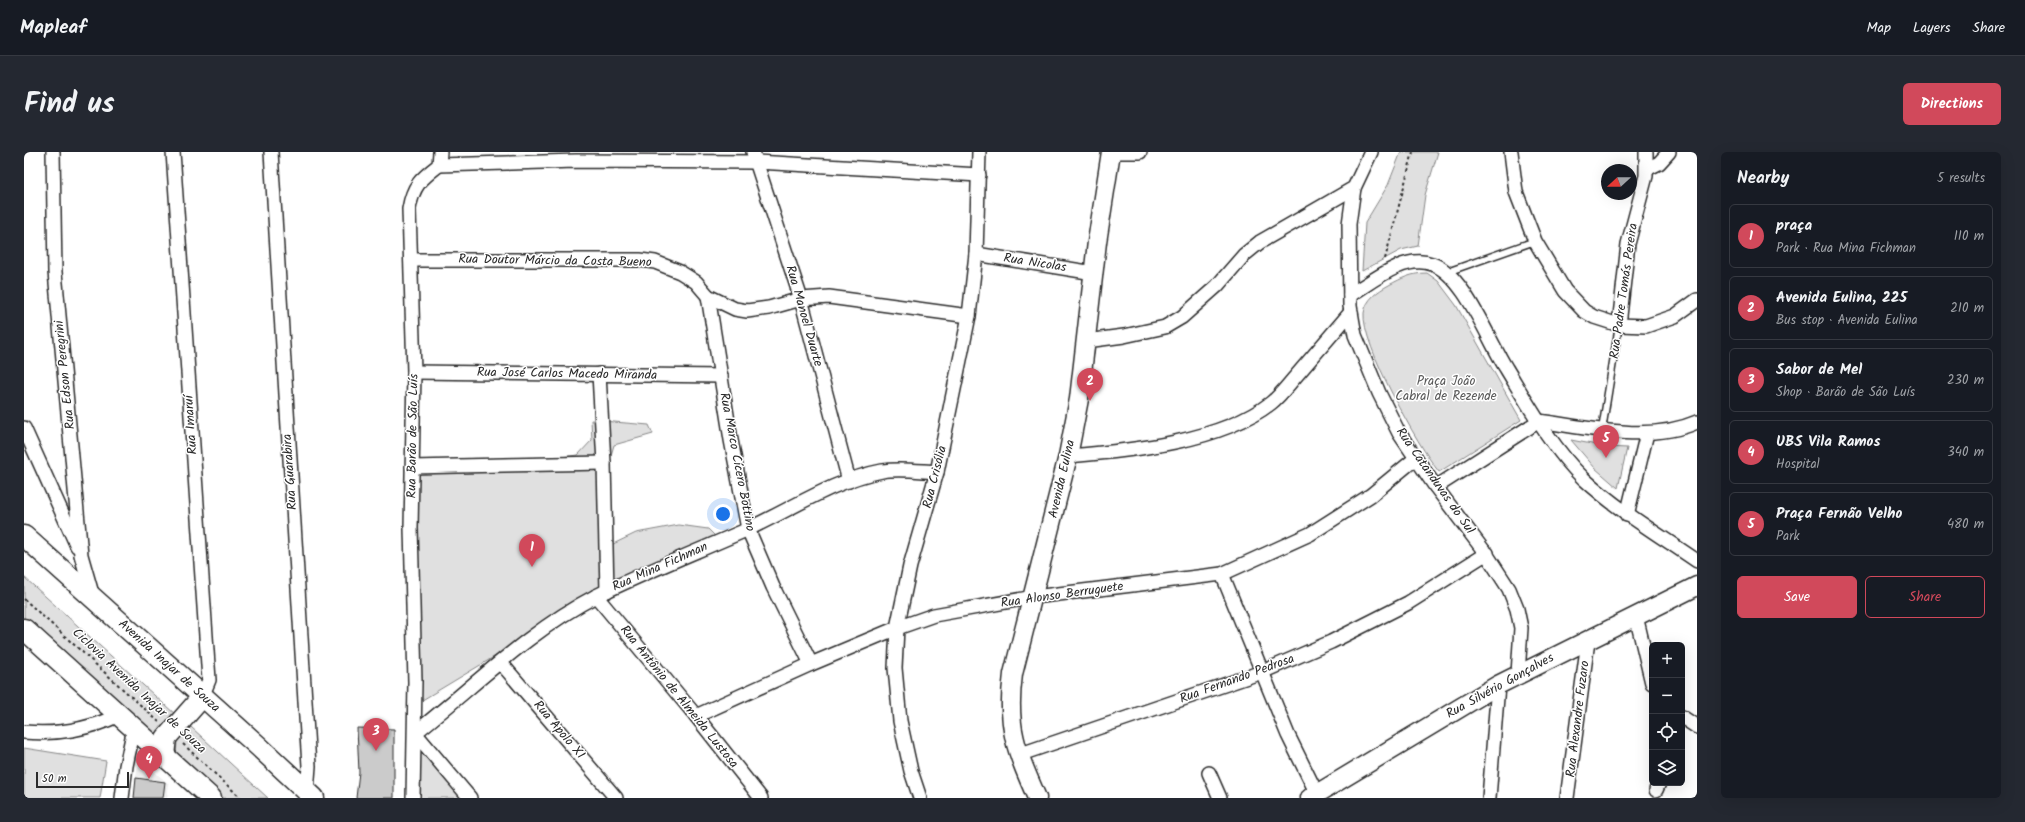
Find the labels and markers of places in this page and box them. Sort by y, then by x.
pin: 2 [1077,368,1103,401]
pin: 5 [1593,425,1619,458]
pin: 1 [519,534,545,567]
pin: 3 [363,718,389,751]
pin: 4 [136,746,162,779]

